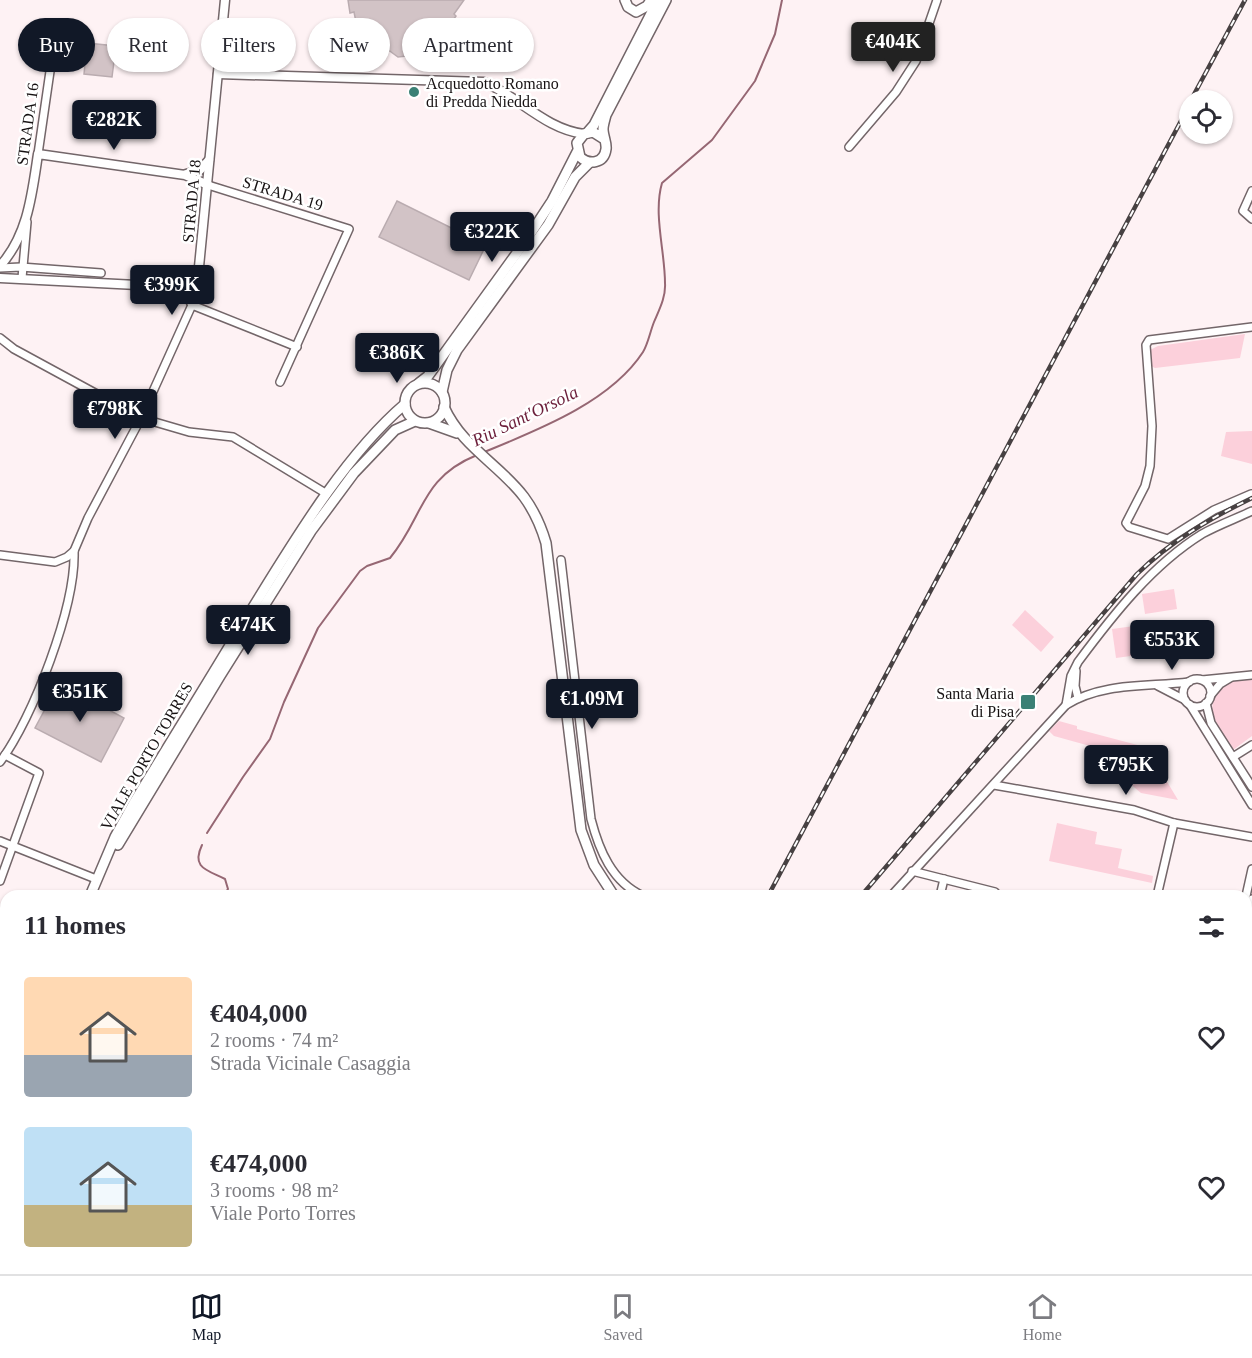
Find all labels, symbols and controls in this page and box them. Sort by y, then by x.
chip: Buy [18,18,95,72]
chip: Rent [107,18,189,72]
chip: Filters [201,18,296,72]
chip: New [308,18,390,72]
chip: Apartment [402,18,534,72]
pin: €404K [851,22,935,73]
text: €404K [865,30,921,52]
place label: Acquedotto Romano di Predda Niedda [426,75,559,110]
street label: STRADA 16 [13,82,42,166]
marker: Acquedotto Romano di Predda Niedda [407,85,421,99]
map controls [1179,90,1233,144]
button: locate [1179,90,1233,144]
pin: €282K [72,100,156,151]
text: €282K [86,108,142,130]
street label: STRADA 18 [179,159,204,243]
street label: STRADA 19 [241,173,325,214]
pin: €322K [450,212,534,263]
text: €322K [464,220,520,242]
pin: €399K [130,265,214,316]
text: €399K [144,273,200,295]
pin: €386K [355,333,439,384]
text: €386K [369,341,425,363]
water label: Riu Sant'Orsola [468,382,581,451]
pin: €798K [73,389,157,440]
text: €798K [87,397,143,419]
pin: €474K [206,605,290,656]
text: €474K [220,613,276,635]
pin: €553K [1130,620,1214,671]
text: €553K [1144,628,1200,650]
pin: €351K [38,672,122,723]
street label: VIALE PORTO TORRES [97,679,196,833]
pin: €1.09M [543,679,641,730]
text: €351K [52,680,108,702]
place label: Santa Maria di Pisa [936,685,1014,720]
text: €1.09M [560,687,624,709]
marker: Santa Maria di Pisa [1019,693,1037,711]
pin: €795K [1084,745,1168,796]
text: €795K [1098,753,1154,775]
icon: filters [1195,910,1228,943]
text: 11 homes [24,911,126,940]
text: €404,000 [210,999,308,1028]
icon: home [72,1001,144,1073]
icon: heart [1195,1021,1228,1054]
text: 2 rooms · 74 m² [210,1029,338,1051]
text: Strada Vicinale Casaggia [210,1052,411,1074]
text: €474,000 [210,1149,308,1178]
icon: home [72,1151,144,1223]
icon: heart [1195,1171,1228,1204]
text: 3 rooms · 98 m² [210,1179,338,1201]
text: Viale Porto Torres [210,1202,356,1224]
tab: Map [190,1290,223,1344]
tab: Saved [603,1290,642,1344]
tab: Home [1023,1290,1062,1344]

